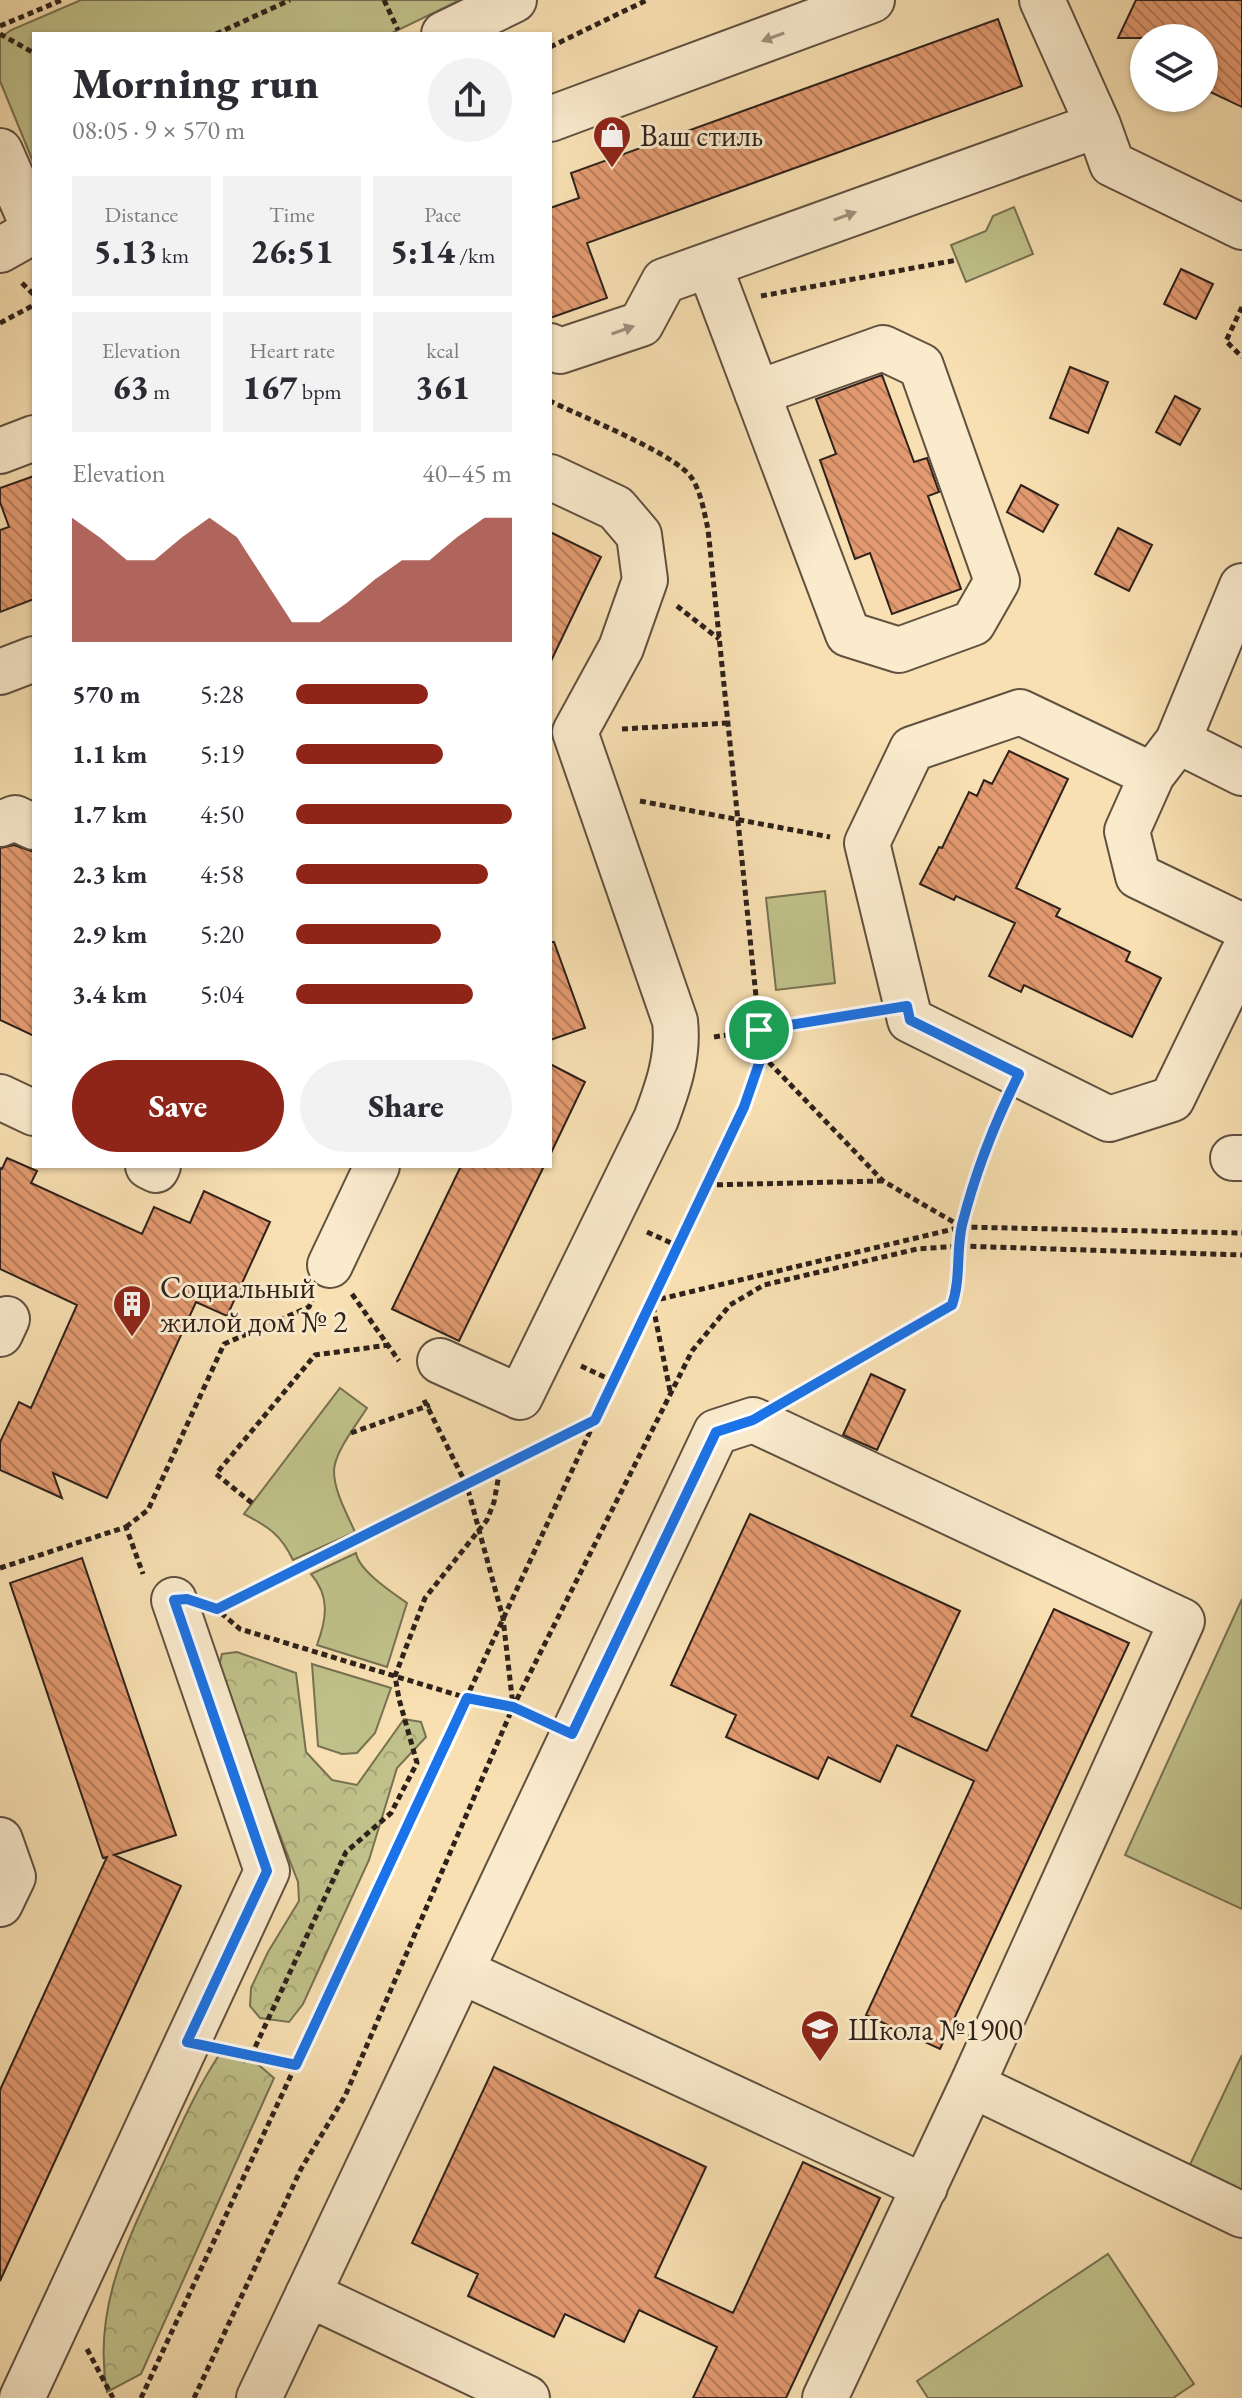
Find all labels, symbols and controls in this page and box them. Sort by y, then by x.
map controls [1130,24,1218,112]
button: layers [1130,24,1218,112]
one-way arrow [761,31,785,44]
text: Morning run [72,54,319,111]
button: share [428,58,512,142]
text: 08:05 · 9 × 570 m [72,113,245,147]
shop icon: Ваш стиль [591,114,633,169]
place label: Ваш стиль [640,116,763,155]
text: Distance [105,200,178,229]
text: Time [269,200,315,229]
text: Pace [424,200,461,229]
one-way arrow [833,209,857,222]
text: 5.13 [94,229,157,273]
text: 26:51 [250,229,334,273]
text: 5:14 [390,229,455,273]
text: km [157,241,189,270]
text: /km [455,241,495,270]
one-way arrow [612,323,636,335]
text: Elevation [102,336,181,365]
text: Heart rate [249,336,335,365]
text: kcal [426,336,459,365]
text: 63 [112,365,149,409]
text: 167 [242,365,297,409]
text: 361 [415,365,470,409]
text: m [149,377,170,406]
text: bpm [297,377,342,406]
text: Elevation [72,456,166,490]
text: 40–45 m [422,456,512,490]
text: 570 m [72,677,140,711]
text: 5:28 [200,677,244,711]
text: 1.1 km [72,737,147,771]
text: 5:19 [200,737,244,771]
text: 1.7 km [72,797,147,831]
text: 4:50 [200,797,244,831]
text: 2.3 km [72,857,147,891]
text: 4:58 [200,857,244,891]
text: 2.9 km [72,917,147,951]
text: 5:20 [200,917,244,951]
text: 3.4 km [72,977,147,1011]
text: 5:04 [200,977,244,1011]
pin [725,996,793,1064]
icon: arrive [737,1008,781,1052]
button: Save [72,1060,284,1152]
button: Share [300,1060,512,1152]
place label: Социальный жилой дом № 2 [160,1268,348,1341]
building icon: Социальный жилой дом № 2 [111,1283,153,1338]
school or university icon: Школа №1900 [799,2008,841,2063]
place label: Школа №1900 [848,2010,1023,2049]

